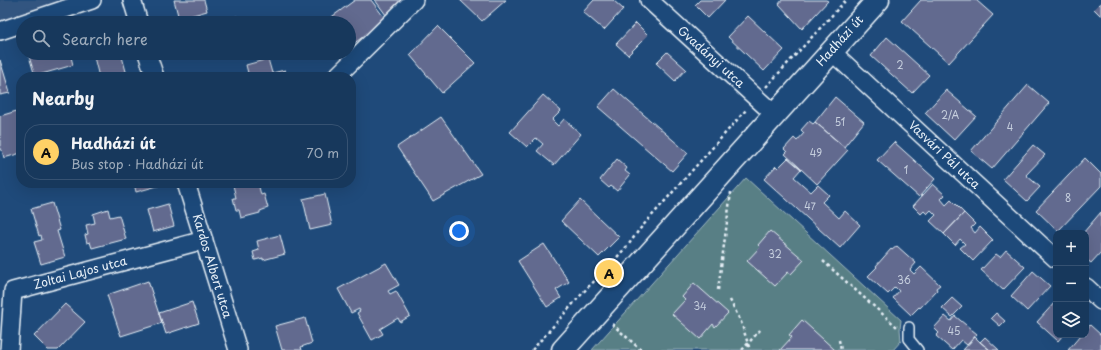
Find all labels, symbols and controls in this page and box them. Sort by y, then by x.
street label: Hadházi út [811,11,867,70]
search box [16,16,356,60]
street label: Gvadányi utca [674,21,750,92]
icon: search [30,27,52,49]
text: Search here [62,27,148,50]
house number: 2 [896,57,904,72]
text: Nearby [32,85,94,111]
house number: 2/A [941,107,959,122]
house number: 51 [835,114,845,129]
street label: Vasvári Pál utca [905,116,985,193]
house number: 4 [1007,119,1014,134]
text: Hadházi út [71,131,156,154]
text: A [41,143,51,162]
text: 70 m [306,143,339,162]
house number: 49 [810,145,822,160]
text: Bus stop · Hadházi út [71,154,204,173]
house number: 1 [904,162,908,177]
house number: 8 [1065,190,1071,205]
house number: 47 [804,198,817,213]
street label: Kardos Albert utca [189,211,238,321]
your location [449,221,469,241]
map controls [1053,230,1089,338]
button: + [1053,230,1089,266]
house number: 32 [768,246,782,261]
street label: Zoltai Lajos utca [31,251,129,293]
pin: A [596,258,622,288]
button: − [1053,266,1089,302]
house number: 36 [897,272,911,287]
house number: 34 [693,298,707,313]
button: layers [1053,302,1089,338]
house number: 45 [948,323,960,338]

